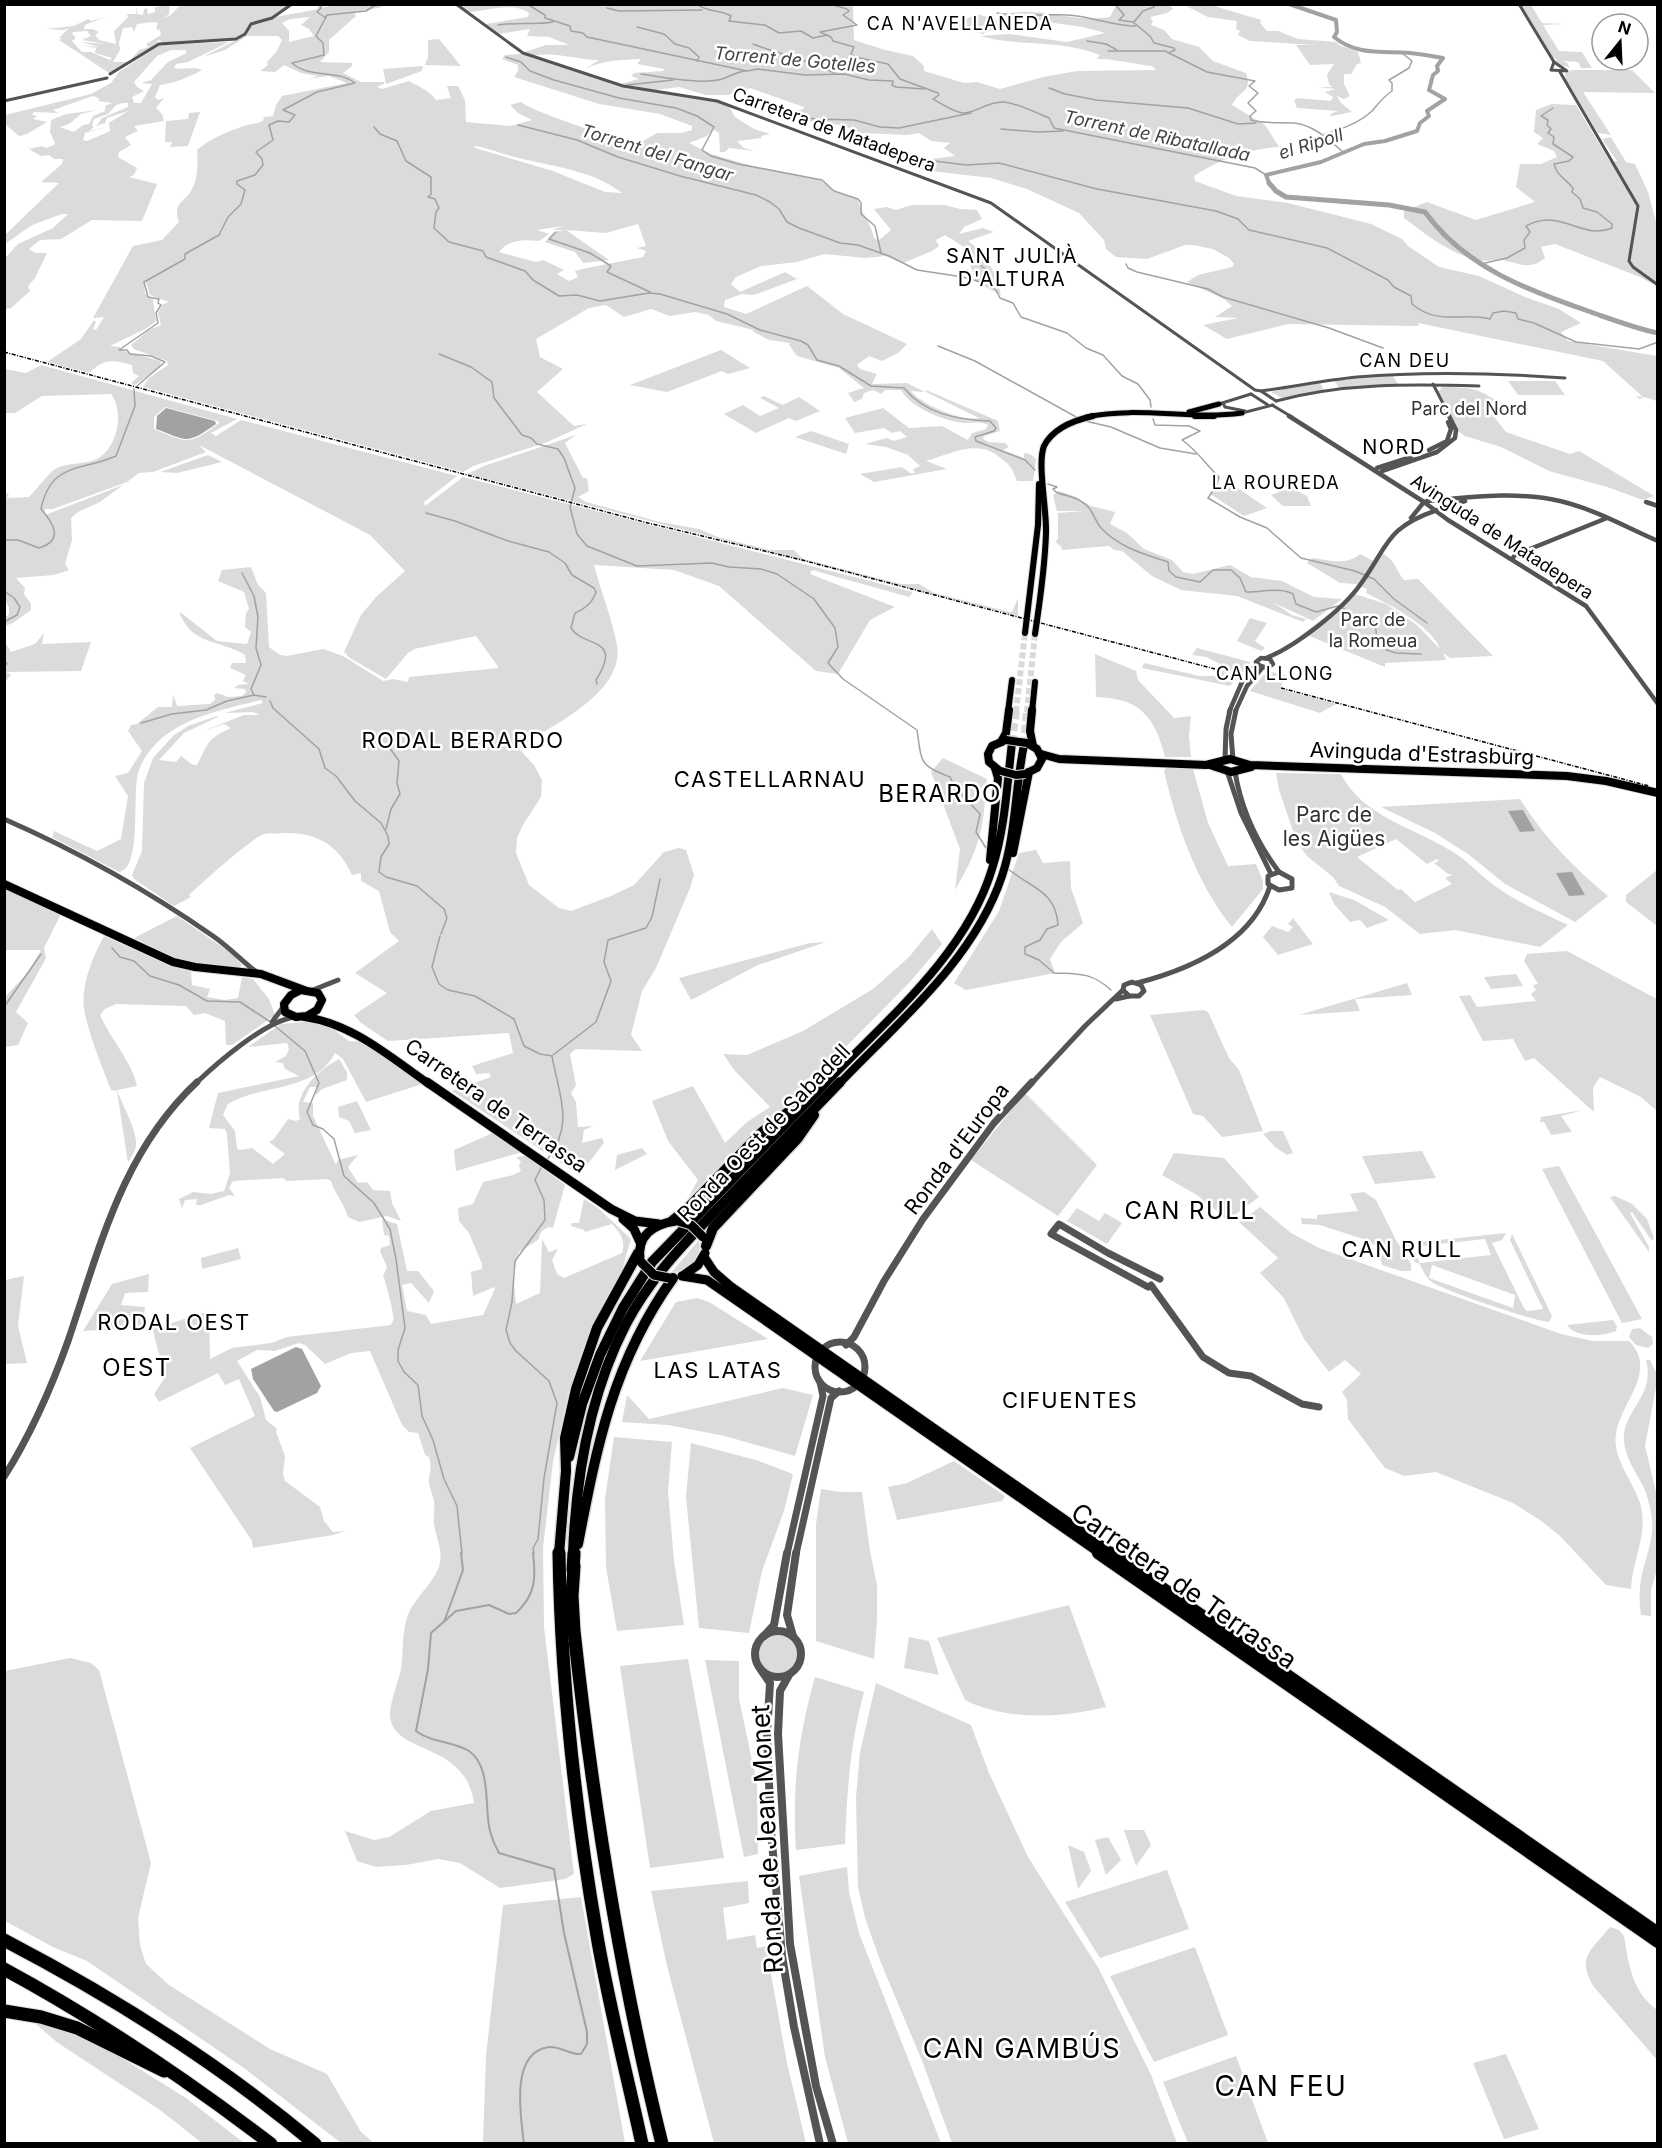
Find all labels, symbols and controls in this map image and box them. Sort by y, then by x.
north arrow [1590,12,1650,72]
district label: CA N'AVELLANEDA [867,13,1053,34]
text: N [1616,16,1634,39]
water label: Torrent de Gotelles [713,42,877,77]
street label: Carretera de Matadepera [730,83,938,176]
water label: Torrent de Ribatallada [1062,106,1252,165]
water label: Torrent del Fangar [579,119,737,186]
water label: el Ripoll [1276,124,1346,163]
district label: SANT JULIÀ D'ALTURA [946,243,1078,291]
district label: CAN DEU [1359,350,1451,371]
park label: Parc del Nord [1411,398,1527,419]
district label: NORD [1362,435,1426,459]
street label: Avinguda de Matadepera [1407,470,1597,603]
district label: LA ROUREDA [1212,472,1340,493]
park label: Parc de la Romeua [1329,609,1417,651]
district label: CAN LLONG [1216,663,1334,684]
district label: RODAL BERARDO [361,727,565,753]
street label: Avinguda d'Estrasburg [1309,737,1535,770]
district label: CASTELLARNAU [674,766,866,792]
district label: BERARDO [878,779,1002,808]
park label: Parc de les Aigües [1283,802,1385,851]
street label: Carretera de Terrassa [400,1033,592,1178]
street label: Ronda Oest de Sabadell [672,1039,855,1227]
street label: Ronda d'Europa [899,1078,1014,1219]
district label: CAN RULL [1125,1196,1255,1225]
district label: CAN RULL [1342,1236,1463,1262]
district label: RODAL OEST [97,1309,251,1335]
district label: OEST [102,1353,172,1382]
district label: LAS LATAS [654,1357,782,1383]
district label: CIFUENTES [1002,1387,1138,1413]
street label: Carretera de Terrassa [1065,1496,1303,1675]
street label: Ronda de Jean Monet [744,1704,789,1974]
district label: CAN GAMBÚS [923,2032,1121,2065]
district label: CAN FEU [1215,2069,1347,2103]

